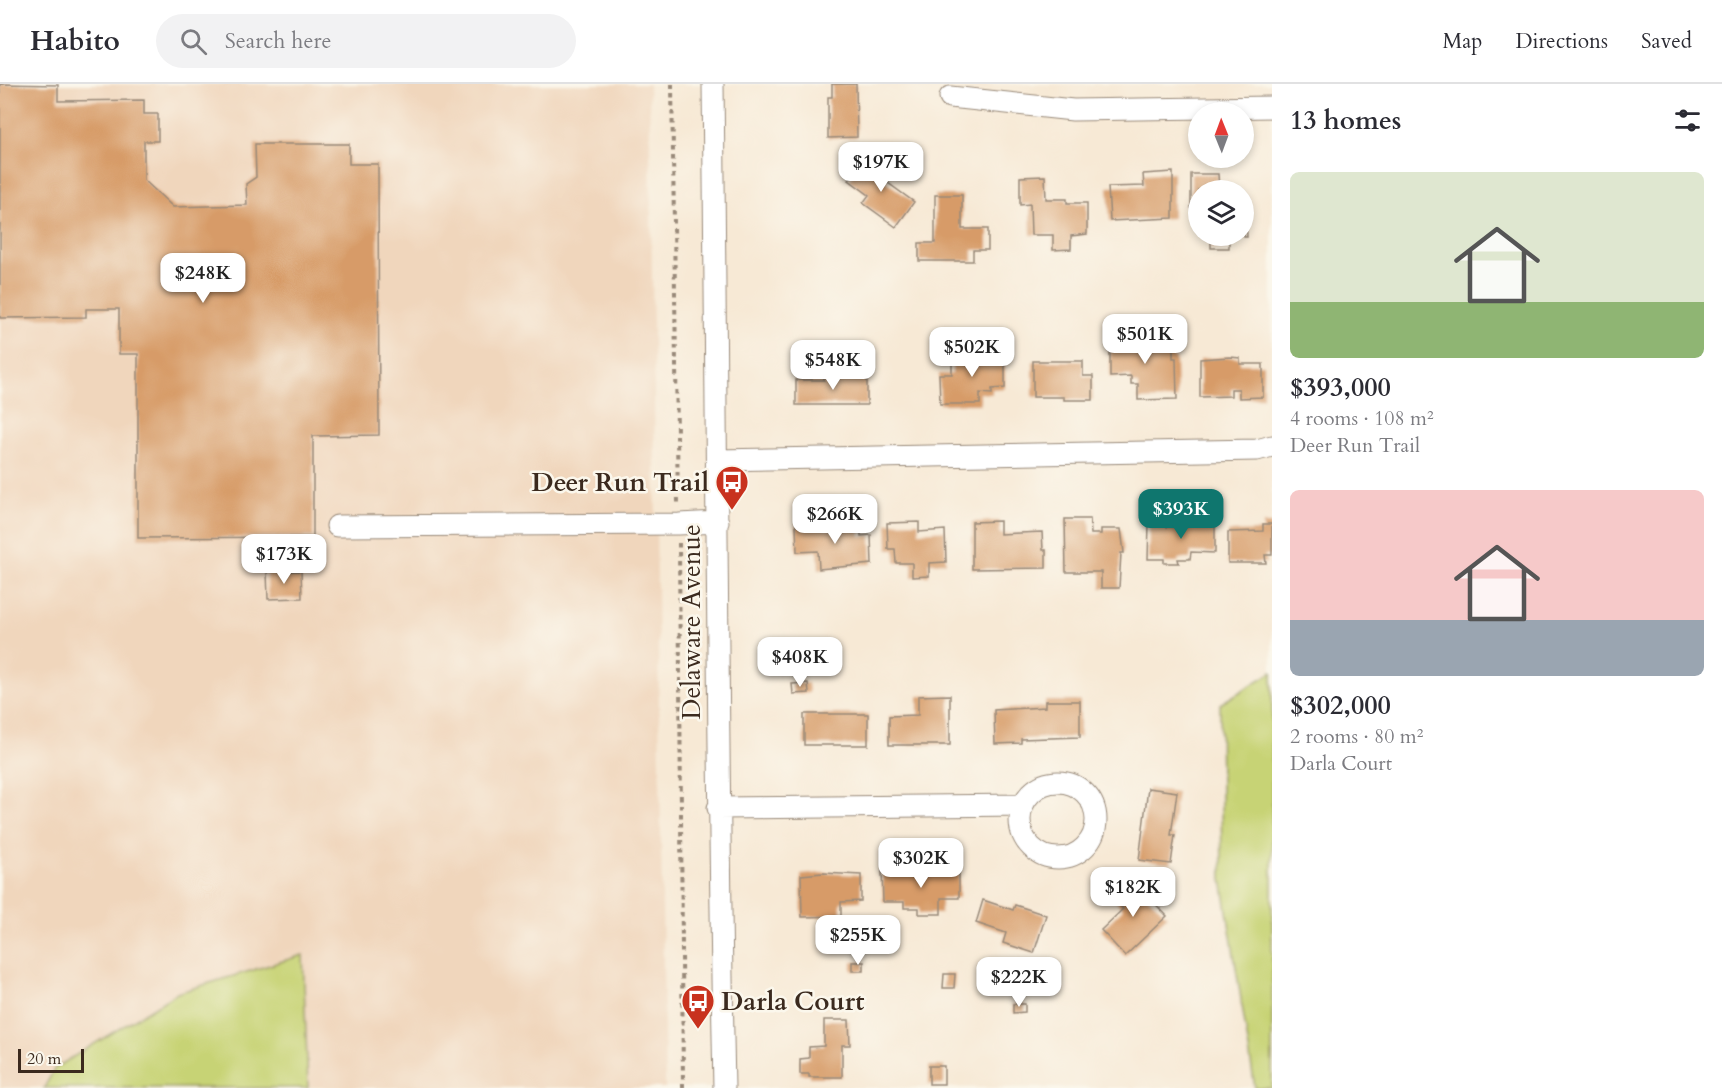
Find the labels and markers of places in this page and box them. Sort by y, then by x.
pin: $197K [839,142,923,193]
pin: $248K [161,253,245,304]
pin: $501K [1103,314,1187,365]
pin: $502K [930,327,1014,378]
pin: $548K [791,340,875,391]
bus stop icon: Deer Run Trail [714,464,750,511]
place label: Deer Run Trail [531,465,709,500]
pin: $393K [1139,489,1223,540]
pin: $266K [793,494,877,545]
pin: $173K [242,534,326,585]
pin: $408K [758,637,842,688]
pin: $302K [879,838,963,889]
pin: $182K [1091,867,1175,918]
pin: $255K [816,915,900,966]
pin: $222K [977,957,1061,1008]
bus stop icon: Darla Court [680,983,716,1030]
place label: Darla Court [721,984,864,1019]

